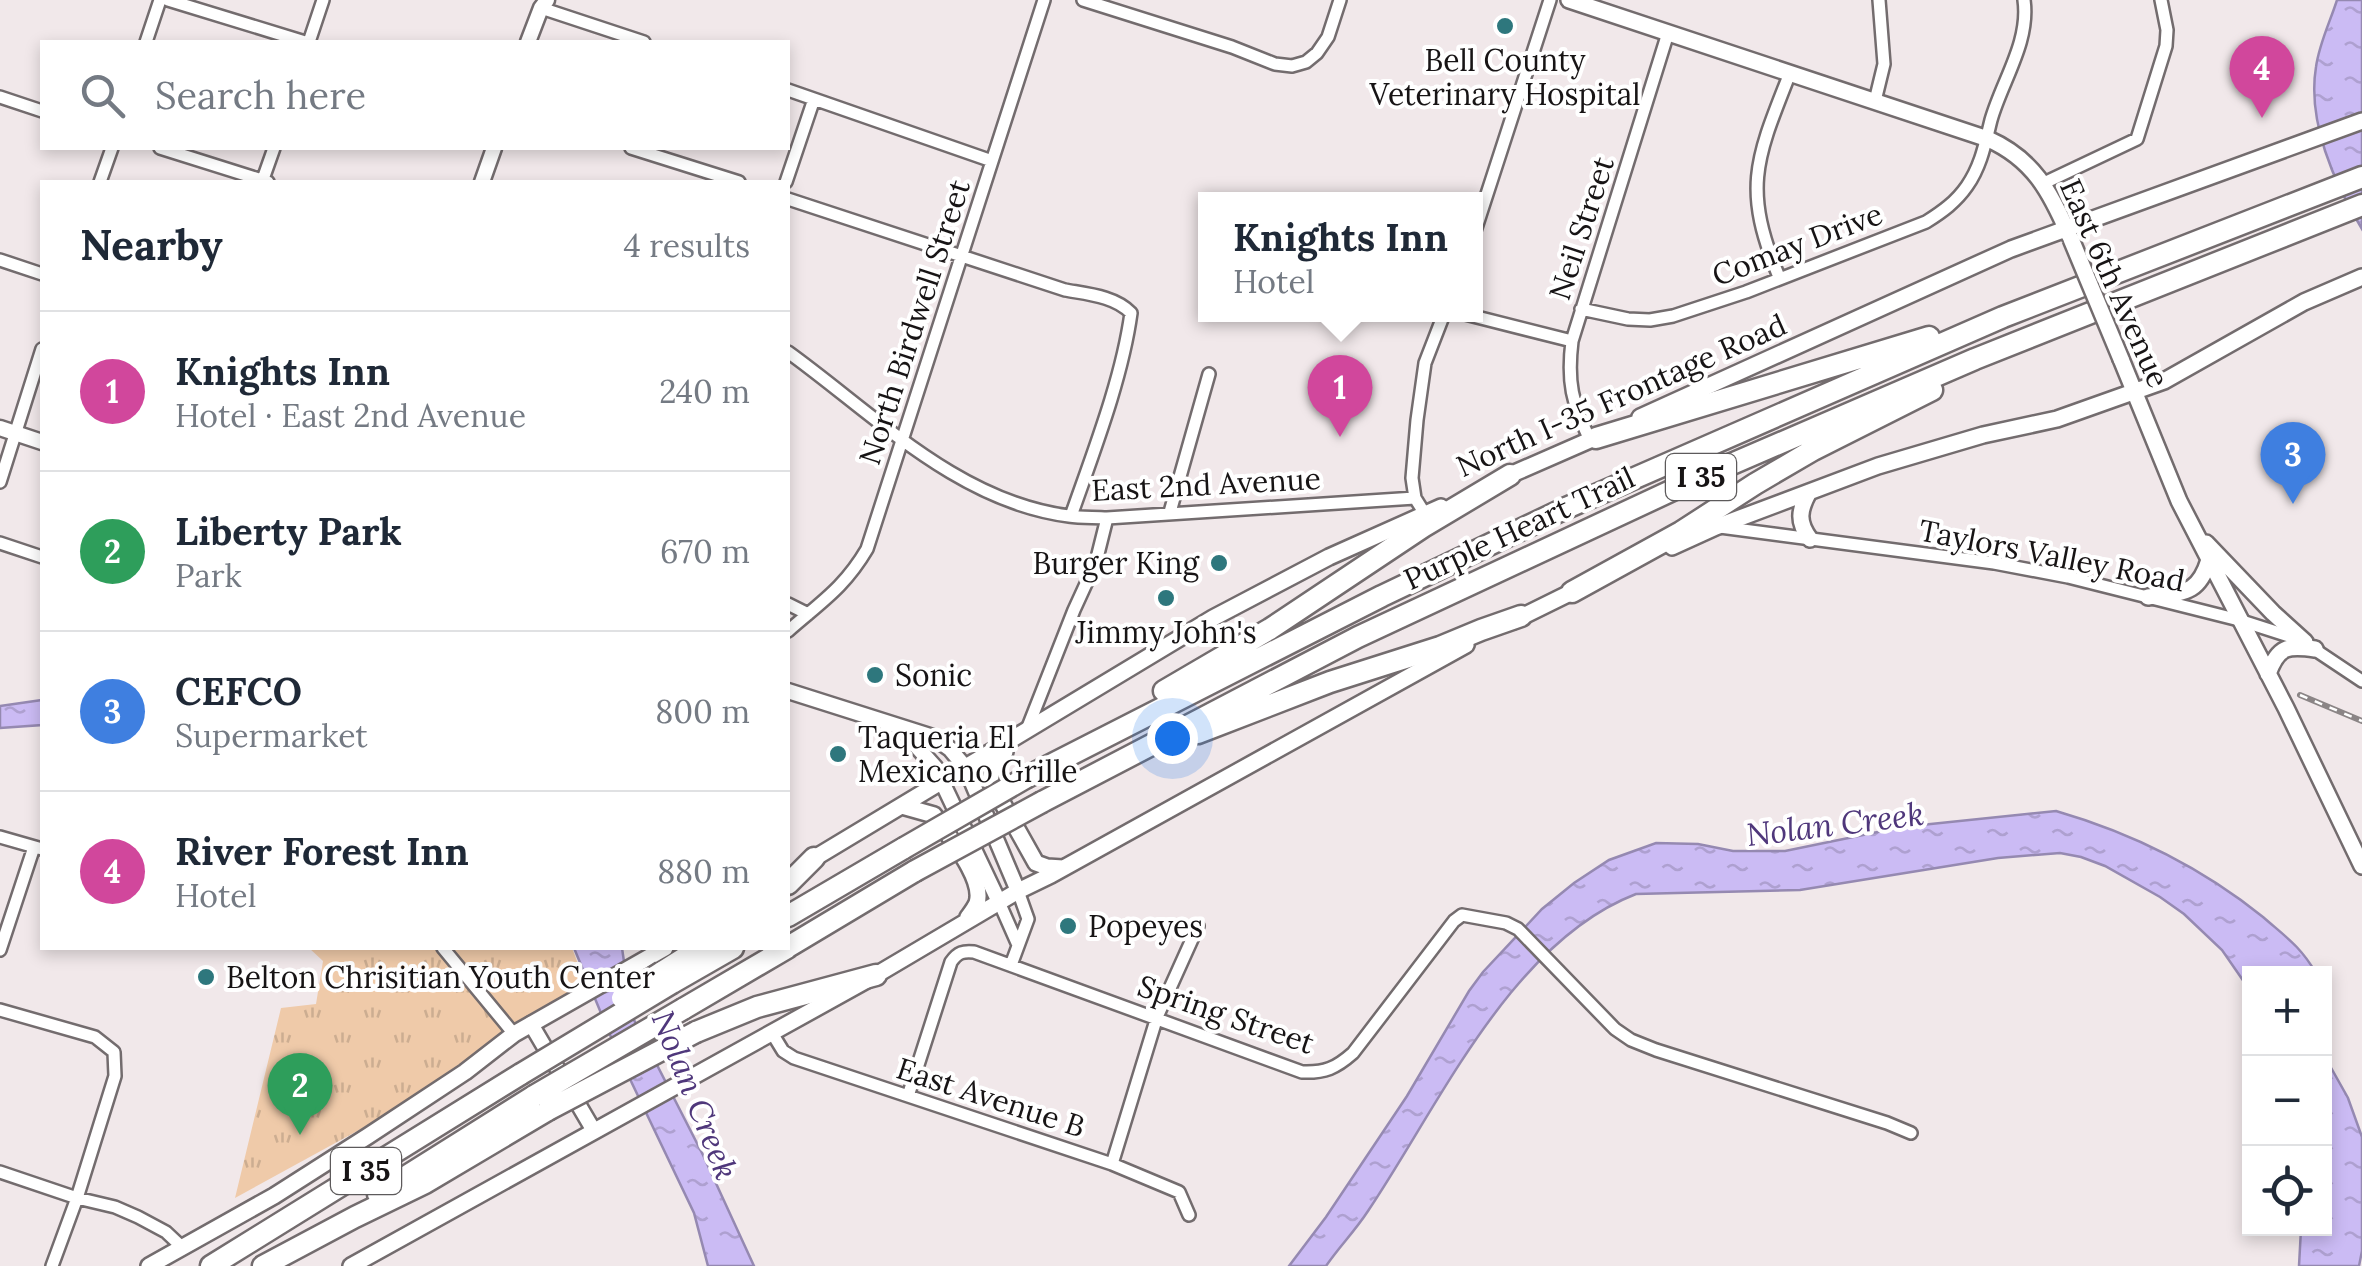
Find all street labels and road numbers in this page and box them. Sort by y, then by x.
street label: Neil Street [1540,151,1622,304]
street label: East 6th Avenue [2052,173,2178,393]
street label: North Birdwell Street [850,174,978,469]
street label: Comay Drive [1707,194,1888,295]
street label: North I-35 Frontage Road [1450,305,1792,486]
road number: I 35 [1666,454,1736,500]
street label: Purple Heart Trail [1398,458,1640,598]
street label: East 2nd Avenue [1090,459,1322,509]
street label: Taylors Valley Road [1916,511,2188,600]
street label: Spring Street [1133,966,1319,1063]
street label: East Avenue B [892,1049,1090,1145]
road number: I 35 [331,1148,401,1194]

